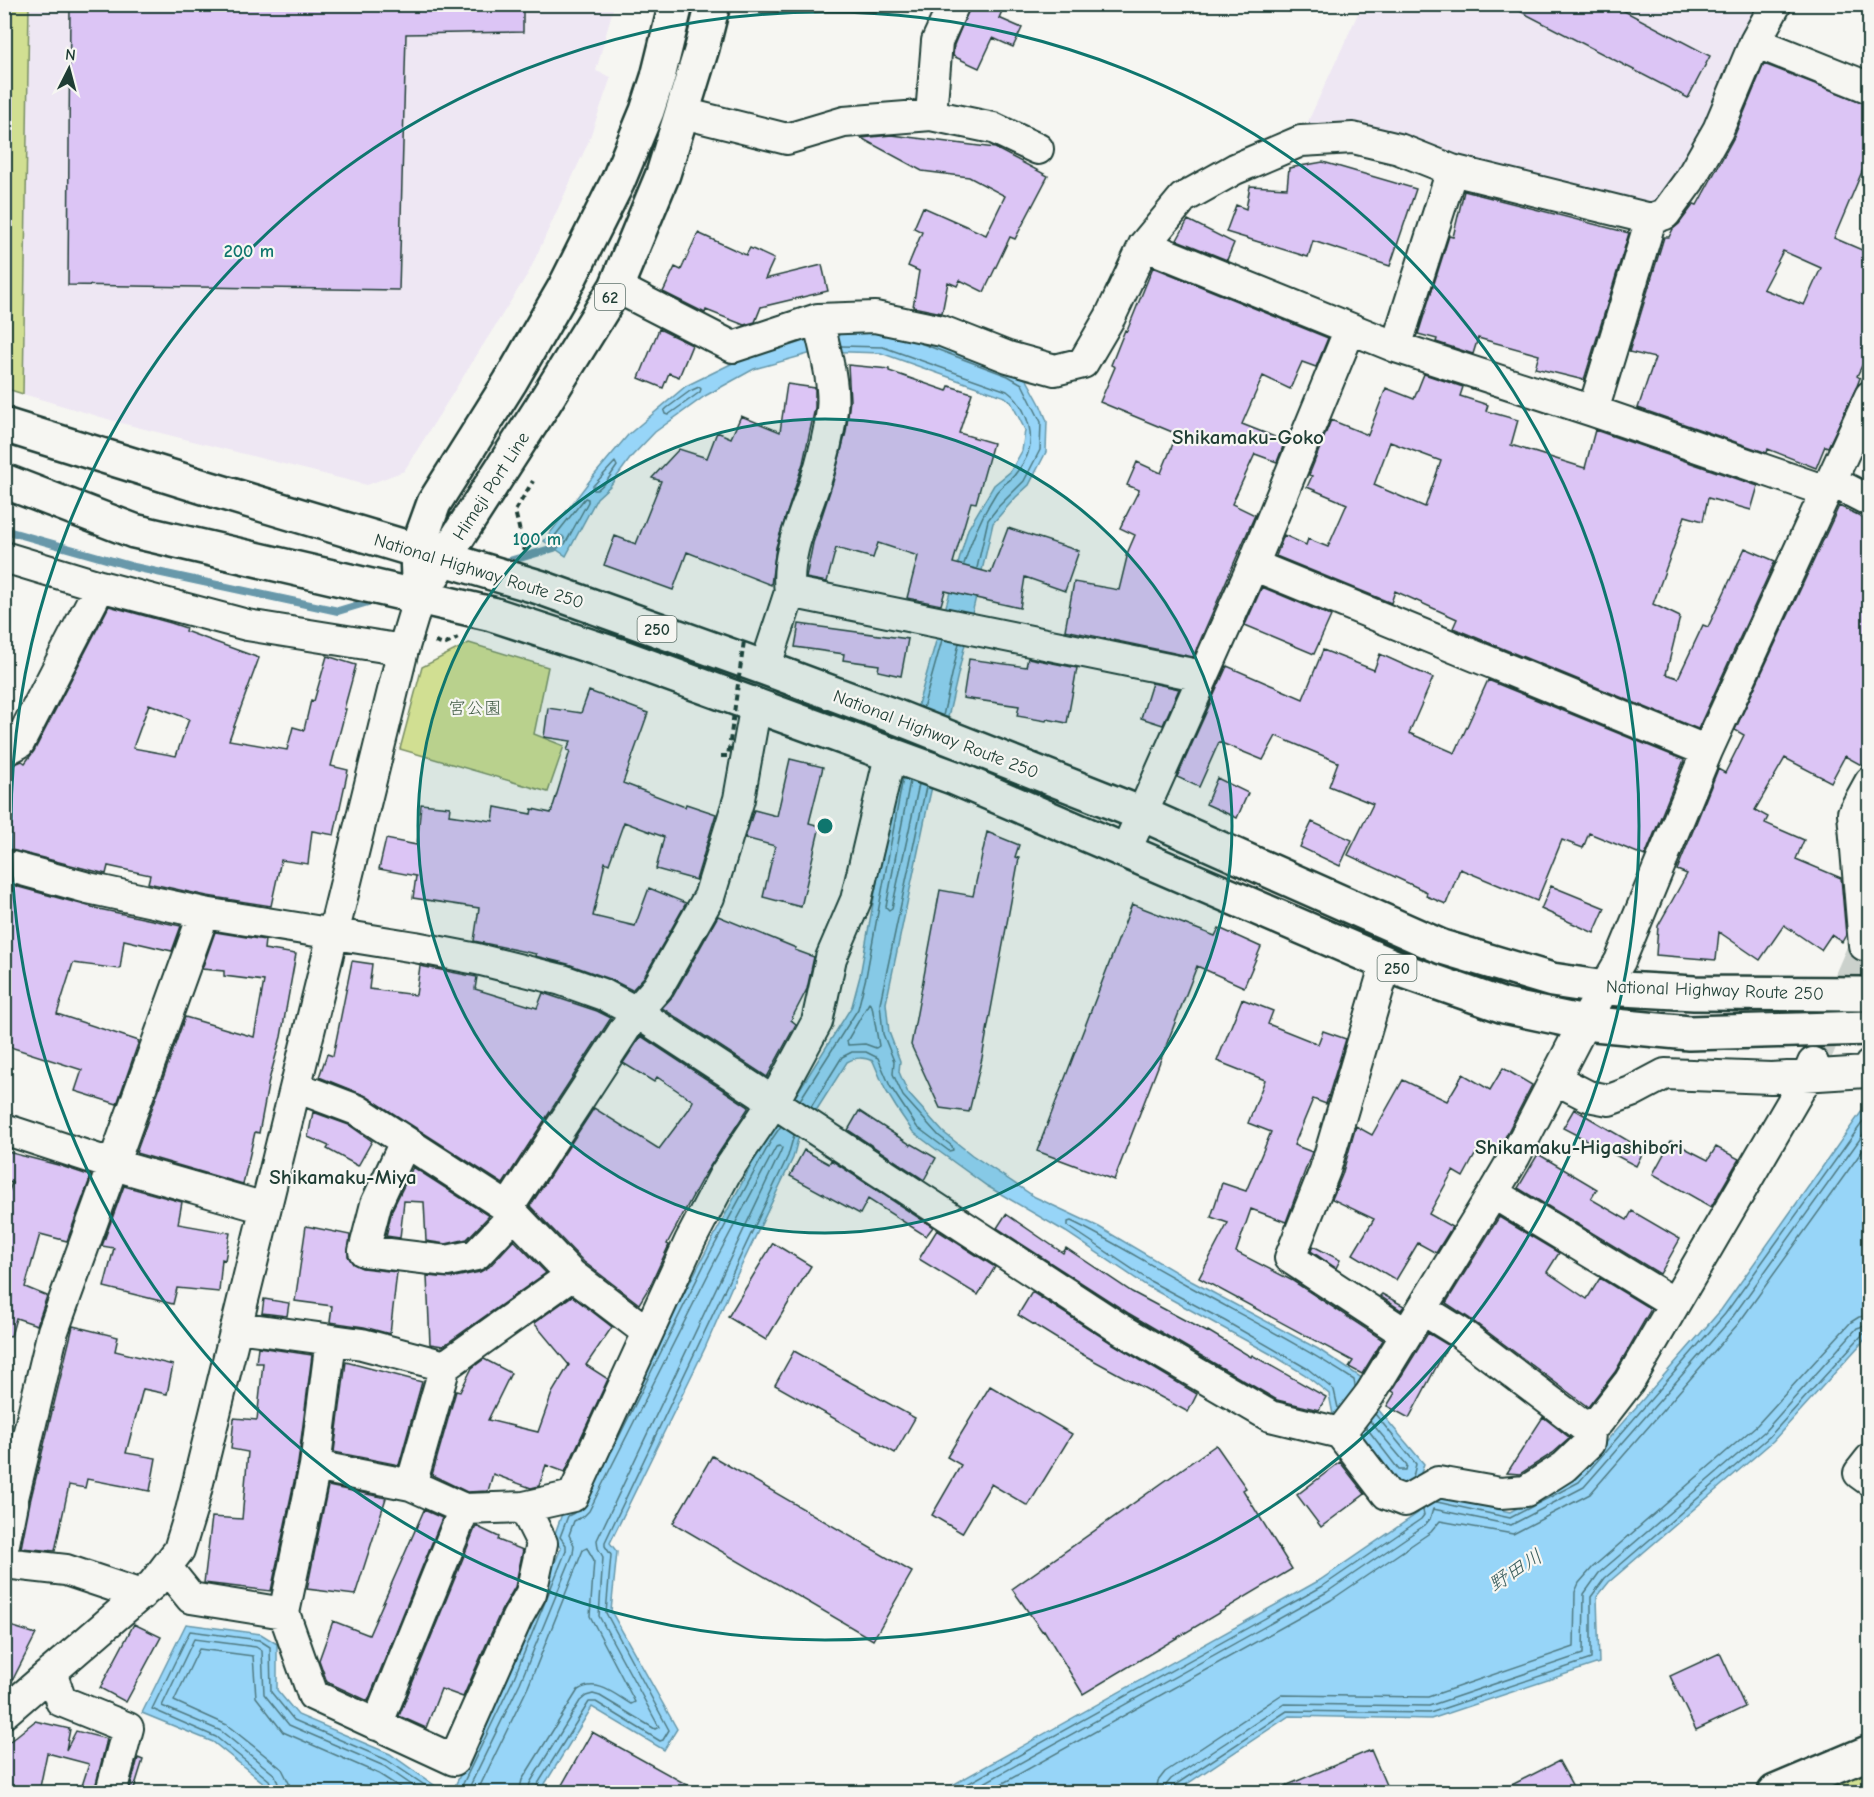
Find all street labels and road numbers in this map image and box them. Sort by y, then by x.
road number: 62 [595,284,625,310]
street label: Himeji Port Line [449,428,534,544]
street label: National Highway Route 250 [371,530,586,613]
road number: 250 [638,616,676,642]
street label: National Highway Route 250 [830,686,1041,783]
road number: 250 [1378,955,1416,981]
street label: National Highway Route 250 [1606,976,1824,1005]

